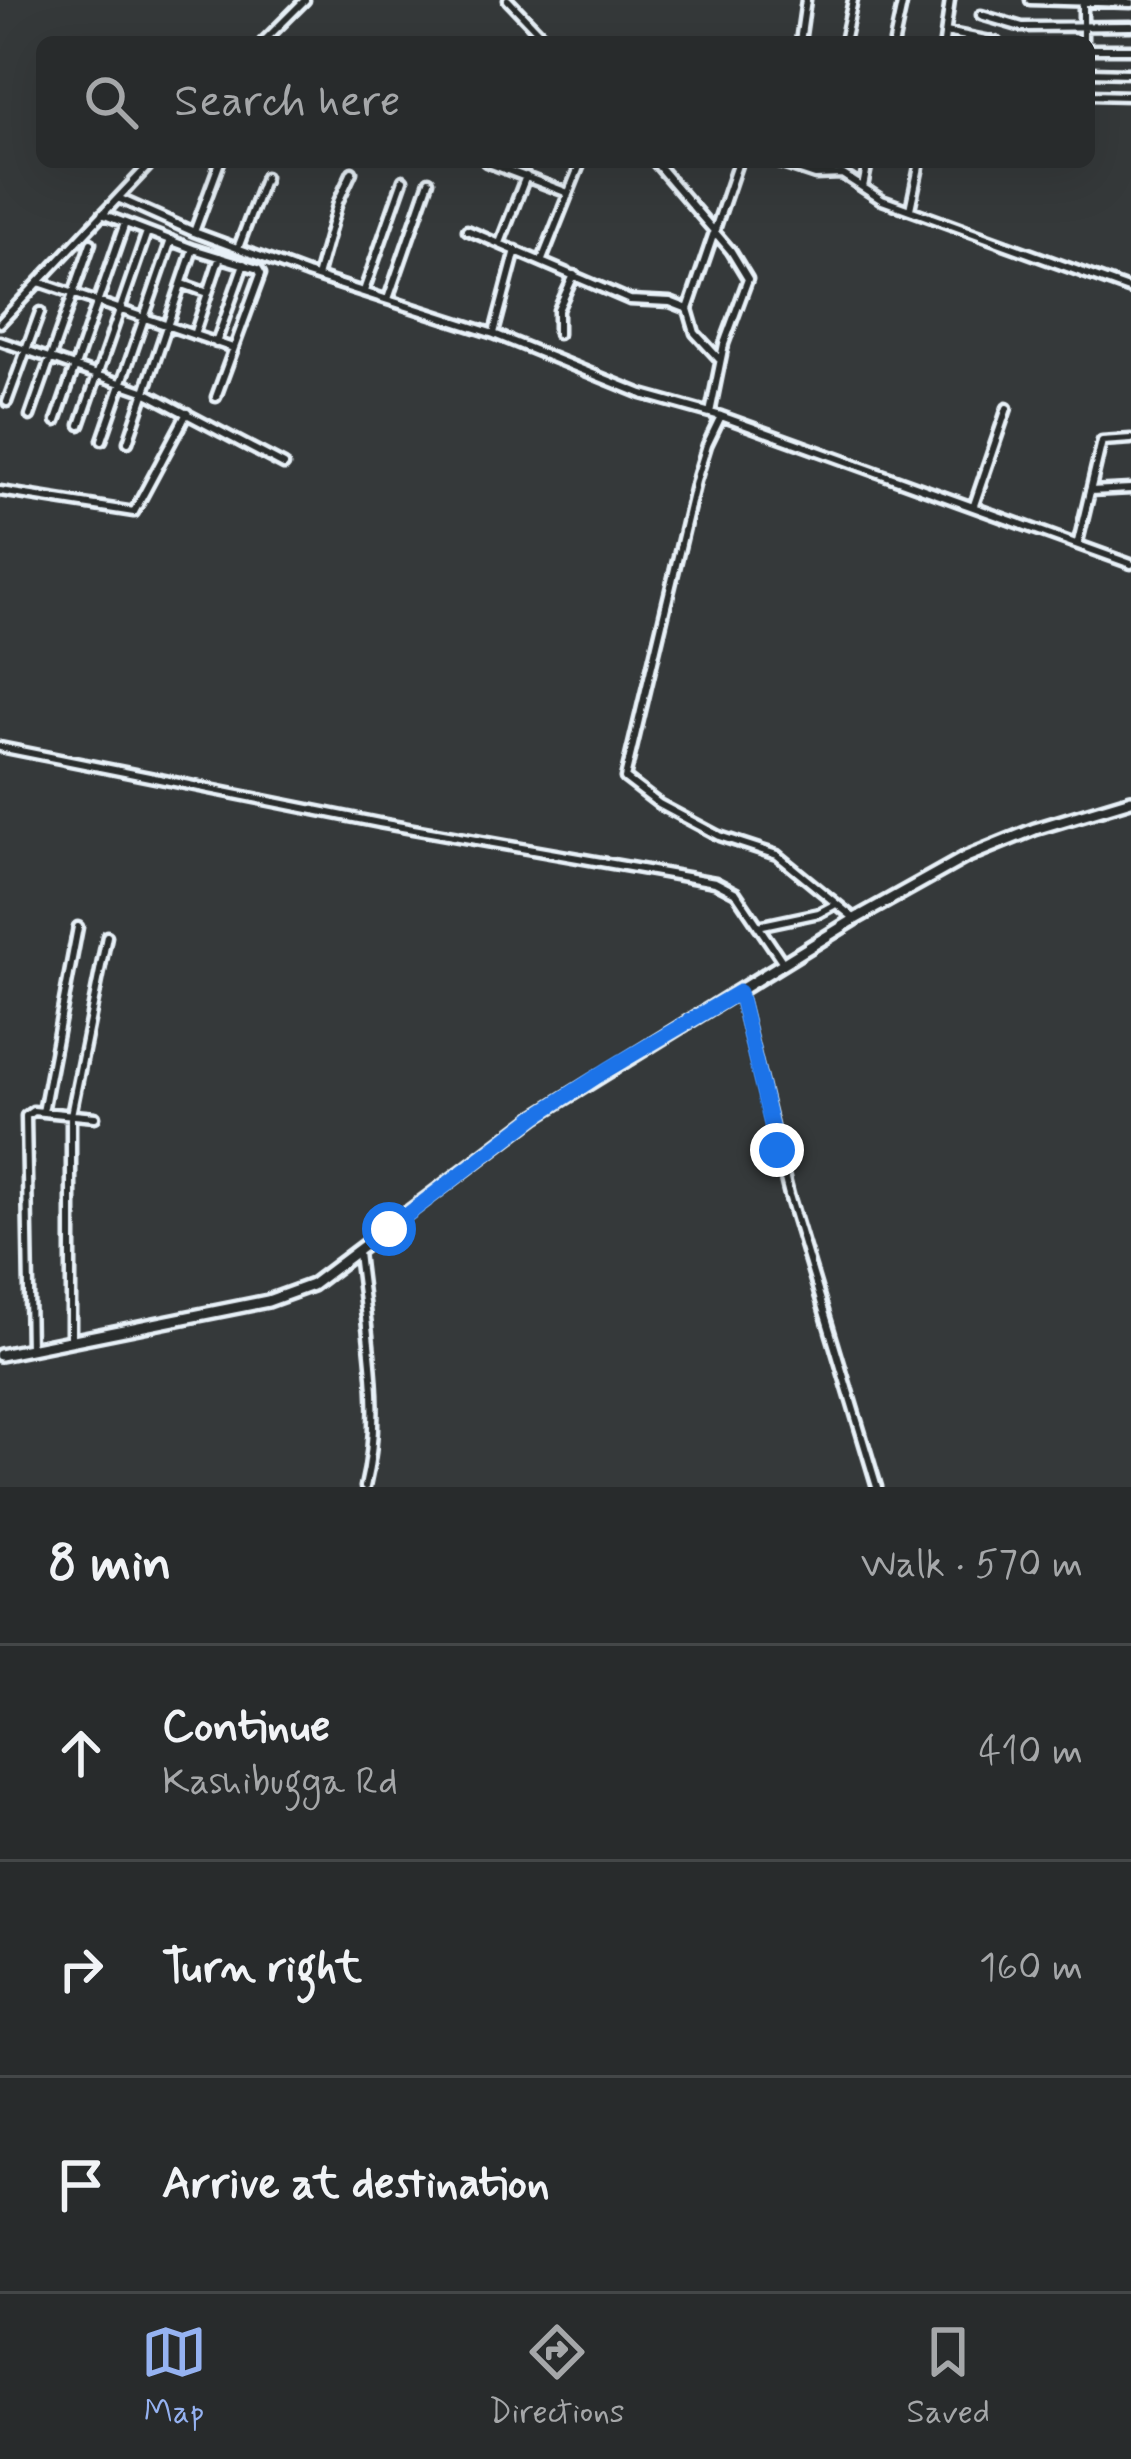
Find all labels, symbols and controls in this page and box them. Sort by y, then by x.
search box [36,36,1095,168]
icon: search [78,69,144,135]
text: Search here [174,73,401,132]
route end [750,1123,804,1177]
route start [362,1202,416,1256]
text: 8 min [48,1532,171,1598]
text: Walk · 570 m [861,1540,1083,1591]
text: Continue [162,1698,330,1757]
icon: ahead [48,1720,114,1786]
text: 410 m [979,1727,1083,1778]
text: Kashibugga Rd [162,1757,398,1808]
icon: right [48,1936,114,2002]
text: Turn right [162,1939,362,1998]
text: 160 m [979,1943,1083,1994]
icon: arrive [48,2152,114,2218]
text: Arrive at destination [162,2155,550,2214]
tab: Map [141,2319,207,2435]
tab: Directions [489,2319,625,2435]
tab: Saved [907,2319,990,2435]

